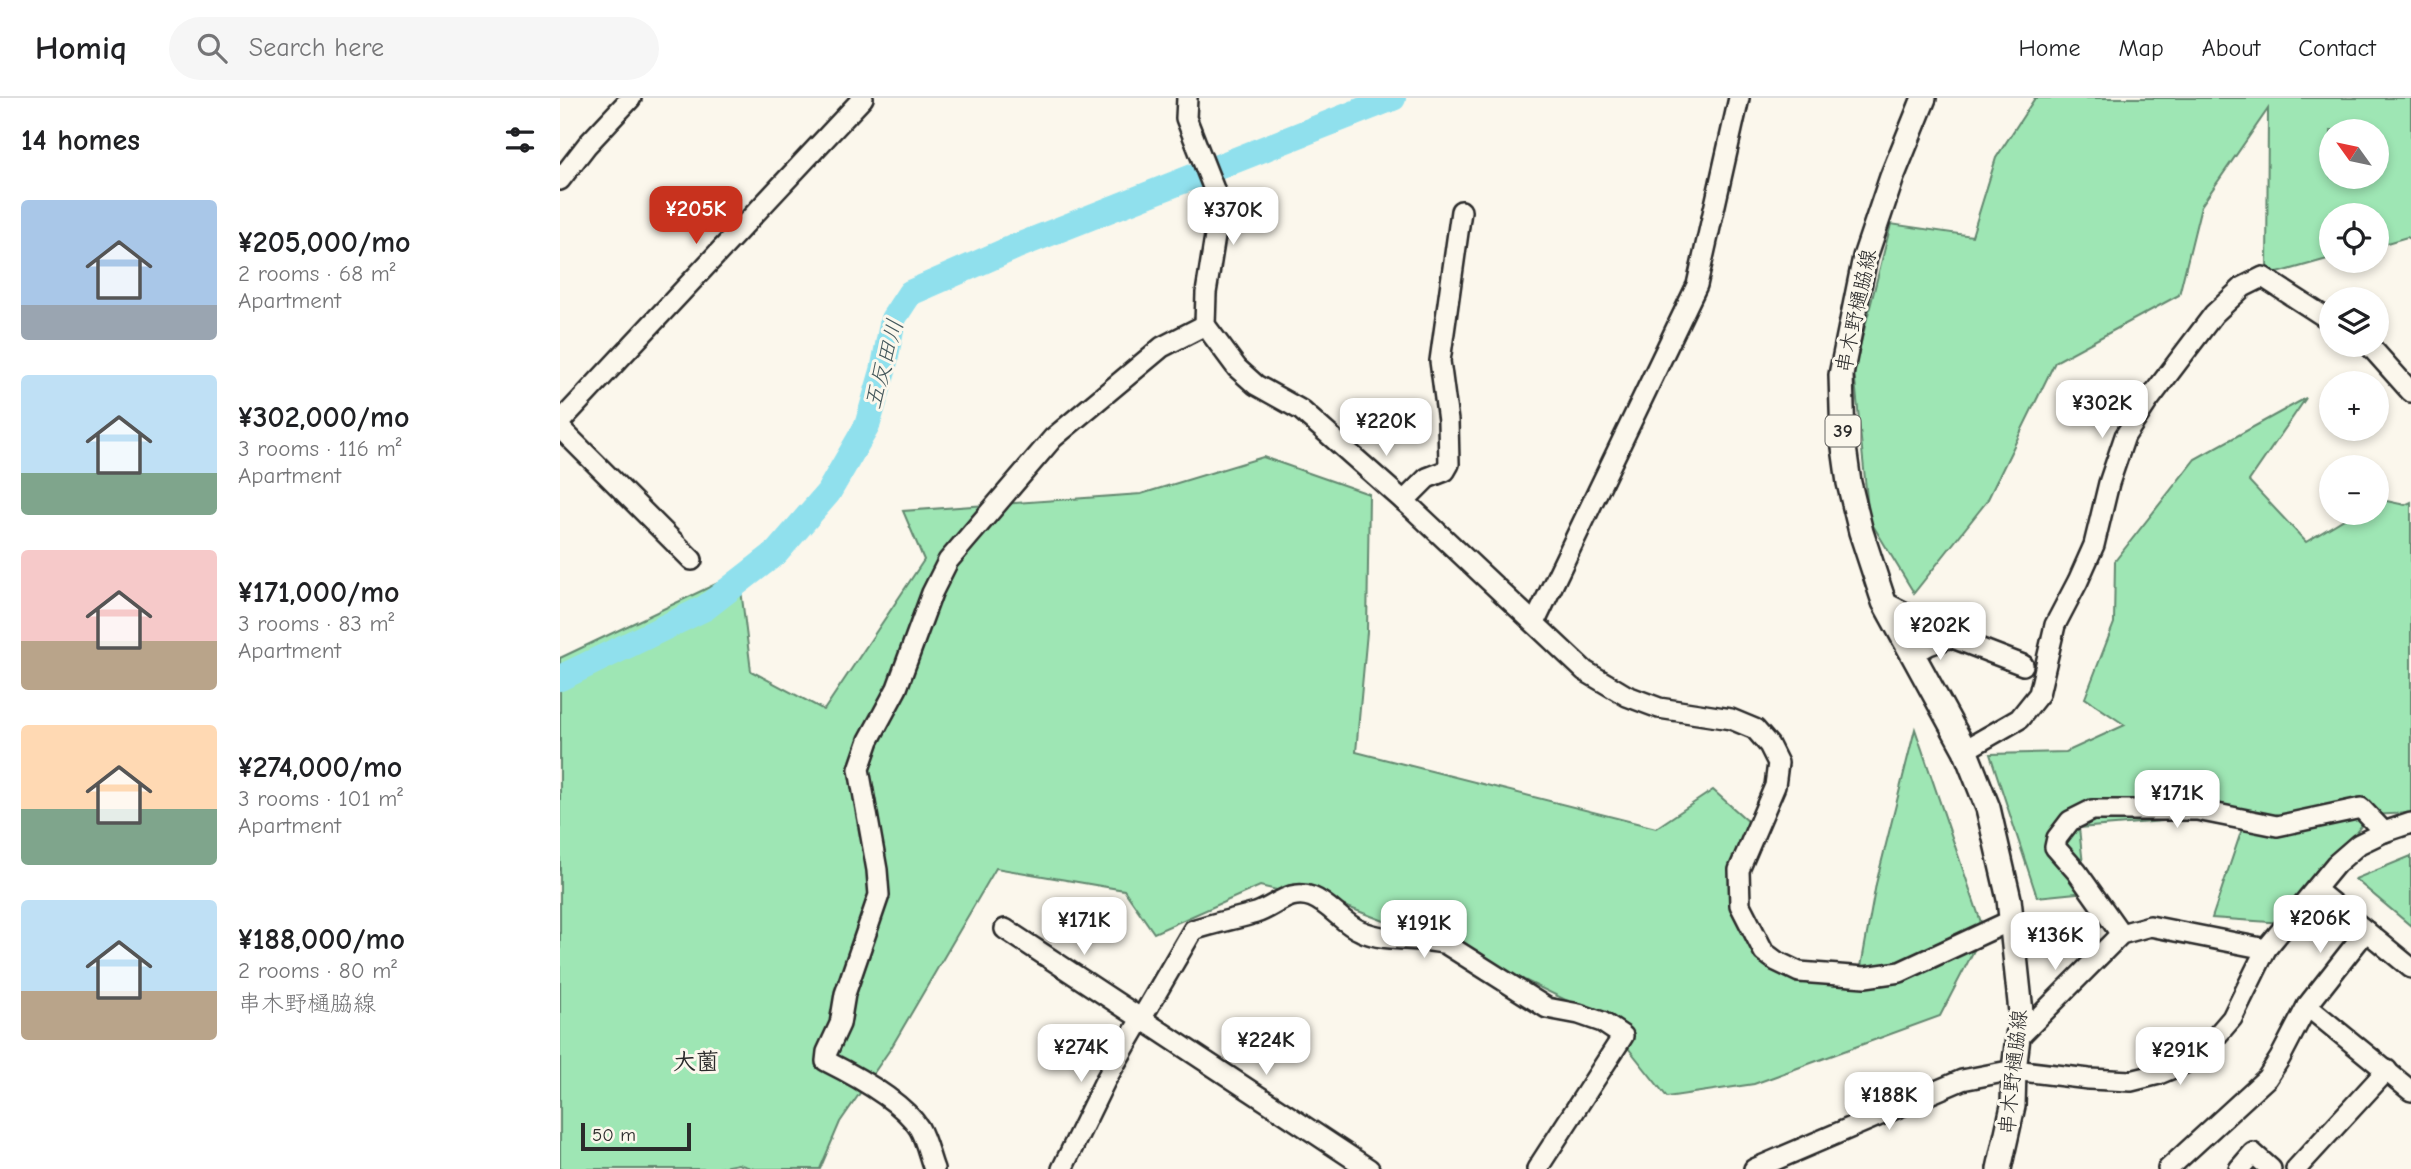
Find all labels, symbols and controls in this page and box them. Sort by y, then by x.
search box [169,17,659,80]
text: Homiq [35,29,127,67]
icon: search [193,29,231,67]
text: Search here [249,33,384,63]
text: Home [2019,34,2080,62]
text: Map [2118,34,2164,62]
text: About [2202,34,2260,62]
text: Contact [2298,34,2376,62]
north arrow [2319,119,2389,189]
map controls [2319,119,2389,525]
icon: filters [501,121,539,159]
text: 14 homes [21,123,140,158]
pin: ¥205K [647,186,745,246]
pin: ¥370K [1184,188,1282,247]
text: ¥205K [665,195,727,222]
text: ¥370K [1203,196,1263,223]
button: locate [2319,203,2389,273]
text: ¥205,000/mo [238,225,411,260]
icon: home [77,228,161,312]
street label: 串木野樋脇線 [1831,247,1881,375]
text: 2 rooms · 68 m² [238,260,396,287]
text: Apartment [238,287,341,314]
button: layers [2319,287,2389,357]
water label: 五反田川 [859,316,909,412]
button: + [2319,371,2389,441]
pin: ¥302K [2053,380,2151,440]
text: ¥302K [2072,389,2132,416]
pin: ¥220K [1337,398,1435,458]
text: ¥302,000/mo [238,400,409,435]
icon: home [77,403,161,487]
text: ¥220K [1356,407,1416,434]
road number: 39 [1826,416,1860,446]
text: 3 rooms · 116 m² [238,435,402,462]
button: − [2319,455,2389,525]
text: Apartment [238,462,341,489]
text: ¥171,000/mo [238,575,400,610]
icon: home [77,578,161,662]
pin: ¥202K [1891,602,1989,662]
text: 3 rooms · 83 m² [238,610,394,637]
text: ¥202K [1910,611,1970,638]
text: Apartment [238,637,341,664]
text: ¥274,000/mo [238,750,402,785]
icon: home [77,753,161,837]
pin: ¥171K [2128,770,2226,830]
text: ¥171K [2151,779,2203,806]
text: 3 rooms · 101 m² [238,785,403,812]
text: Apartment [238,812,341,839]
pin: ¥206K [2271,896,2369,955]
pin: ¥171K [1035,898,1133,957]
pin: ¥191K [1375,900,1473,960]
text: ¥206K [2290,904,2350,931]
text: ¥171K [1058,906,1110,933]
text: ¥191K [1397,909,1451,936]
pin: ¥136K [2006,912,2104,972]
text: ¥136K [2027,921,2083,948]
text: ¥188,000/mo [238,922,405,957]
icon: home [77,928,161,1012]
text: 2 rooms · 80 m² [238,957,397,984]
text: 串木野樋脇線 [238,990,376,1017]
street label: 串木野樋脇線 [1994,1008,2032,1136]
pin: ¥224K [1217,1018,1315,1077]
pin: ¥274K [1032,1024,1130,1084]
text: ¥224K [1237,1026,1295,1053]
pin: ¥291K [2131,1028,2229,1087]
text: ¥274K [1054,1033,1108,1060]
text: ¥291K [2152,1036,2208,1063]
district label: 大薗 [673,1048,719,1075]
pin: ¥188K [1840,1072,1938,1132]
text: ¥188K [1861,1081,1917,1108]
scale bar [581,1120,691,1152]
text: 50 m [592,1124,636,1146]

